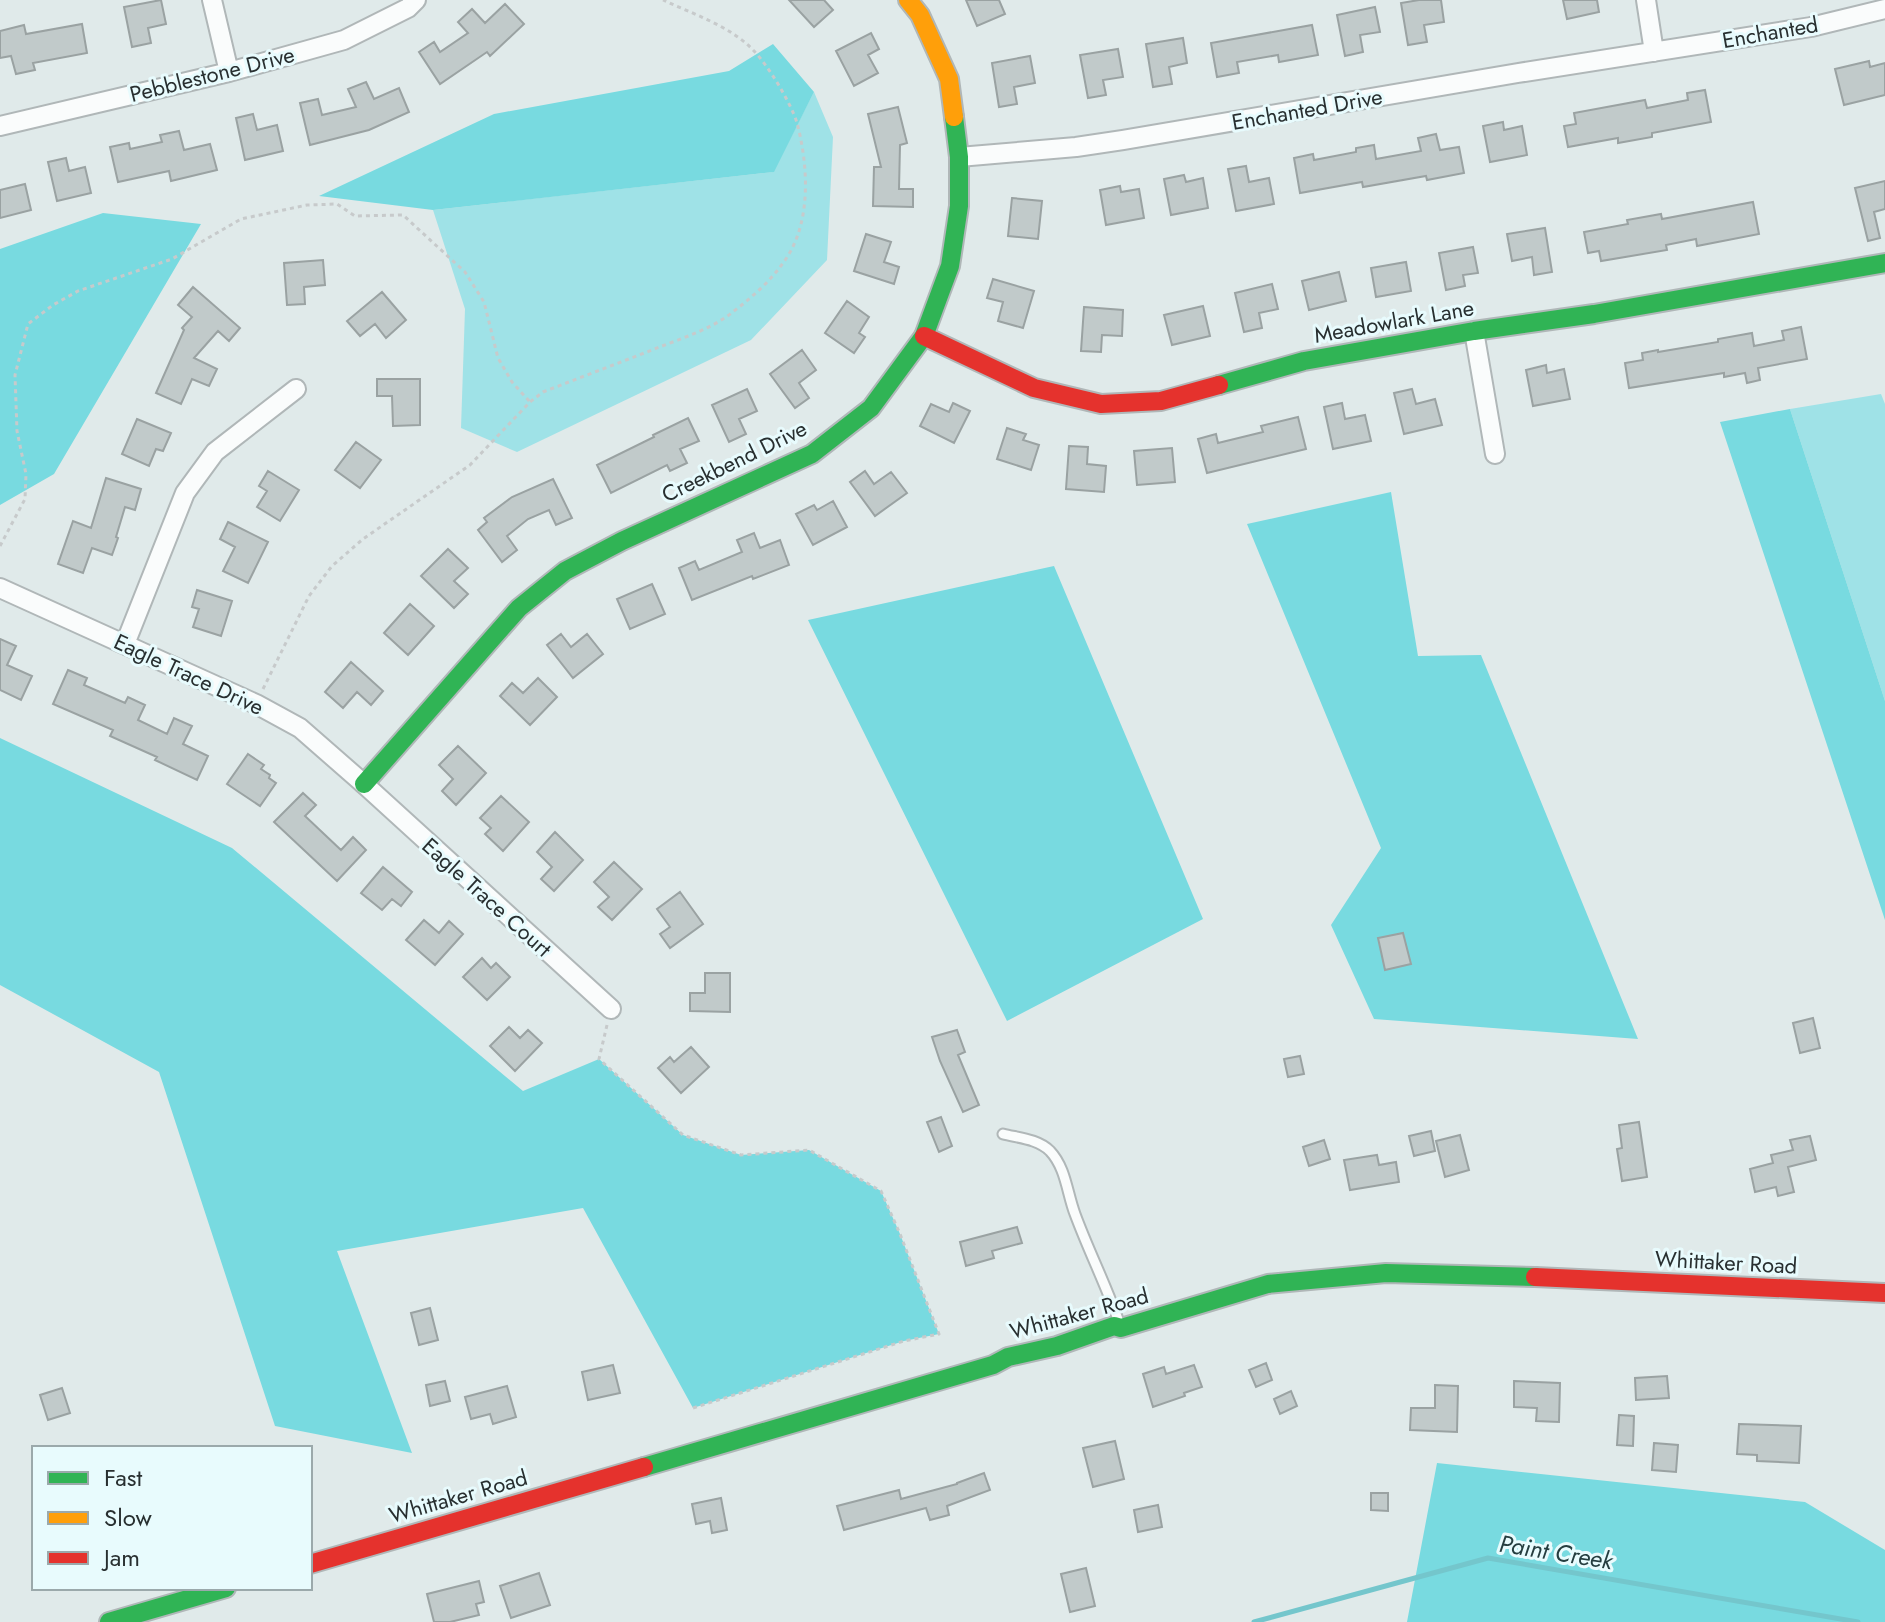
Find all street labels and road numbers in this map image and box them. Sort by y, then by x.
street label: Enchanted [1719,8,1821,56]
street label: Pebblestone Drive [126,38,298,110]
street label: Enchanted Drive [1229,80,1385,138]
street label: Meadowlark Lane [1312,291,1476,351]
street label: Creekbend Drive [656,412,812,510]
street label: Eagle Trace Drive [109,625,269,723]
street label: Eagle Trace Court [415,830,559,964]
street label: Whittaker Road [1654,1242,1798,1282]
street label: Whittaker Road [1006,1279,1152,1347]
street label: Whittaker Road [385,1461,531,1531]

